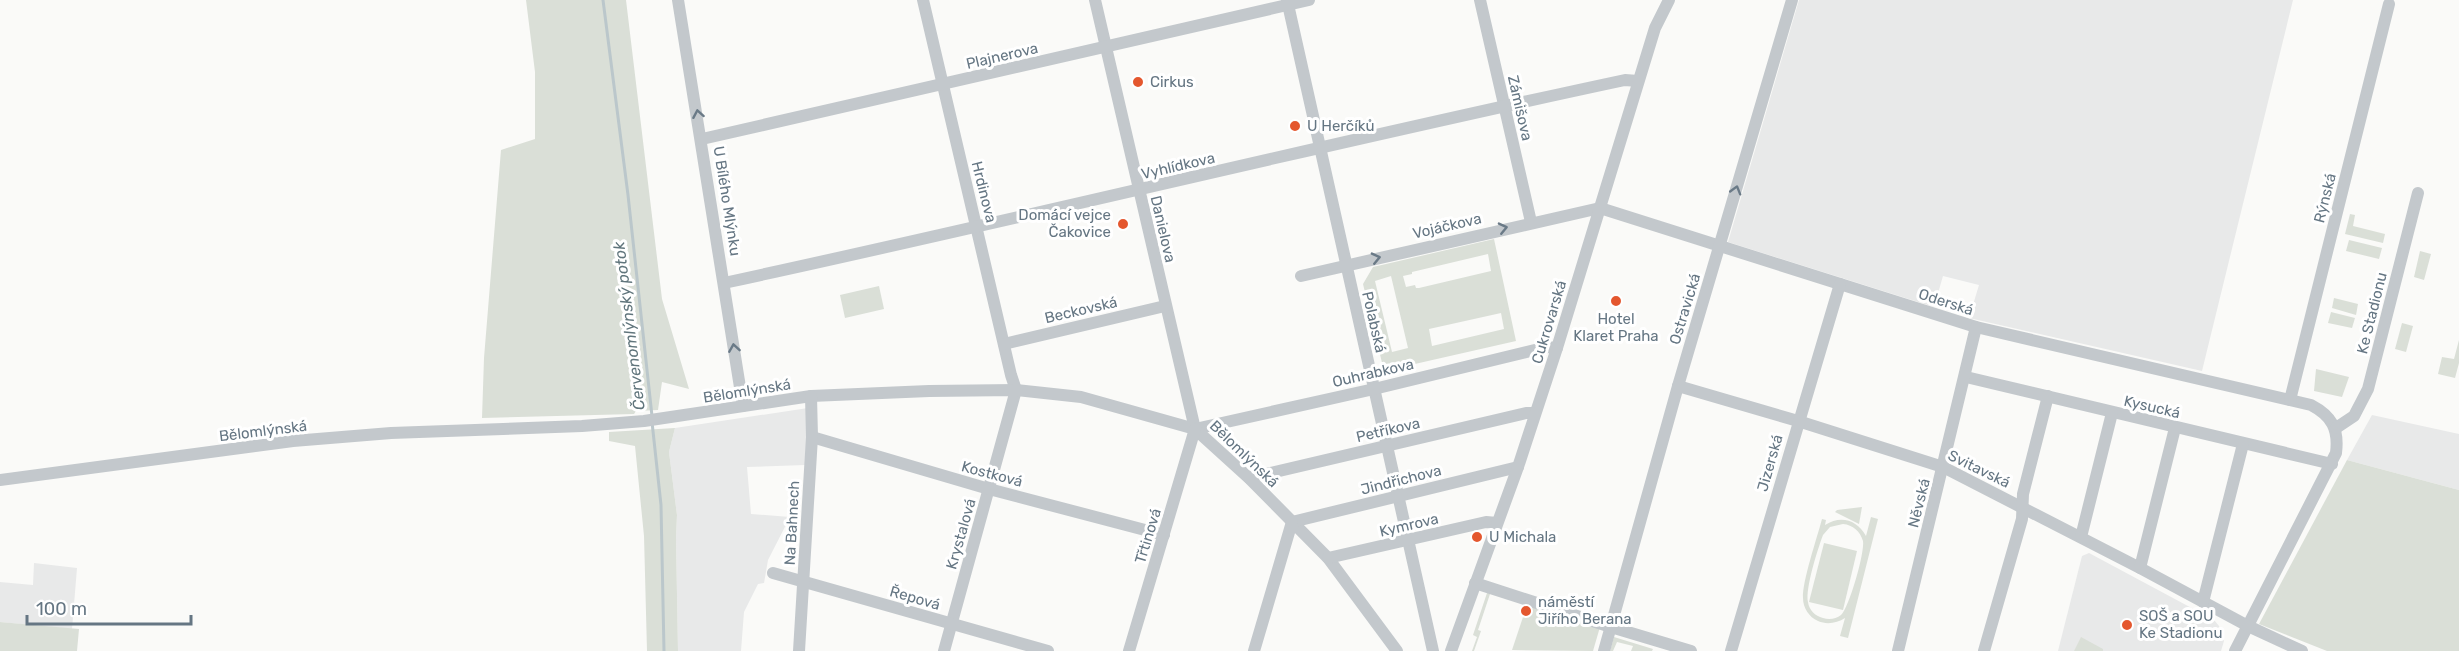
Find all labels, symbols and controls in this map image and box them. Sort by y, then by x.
street label: Plajnerova [964,39,1040,73]
place label: Cirkus [1150,73,1194,91]
street label: Zámišova [1504,74,1536,142]
marker: Cirkus [1131,75,1145,89]
one-way arrow [692,110,704,119]
place label: U Herčíků [1307,117,1375,135]
marker: U Herčíků [1288,119,1302,133]
street label: U Bílého Mlýnku [709,145,745,257]
street label: Vyhlídkova [1139,149,1217,183]
street label: Hrdinova [968,159,1000,225]
street label: Rýnská [2310,171,2340,225]
one-way arrow [1729,185,1741,196]
street label: Danielova [1147,194,1179,264]
place label: Domácí vejce Čakovice [1018,206,1111,241]
street label: Vojáčkova [1411,209,1483,243]
marker: Domácí vejce Čakovice [1116,217,1130,231]
one-way arrow [1498,223,1508,236]
water label: Červenomlýnský potok [608,240,649,412]
one-way arrow [1371,253,1381,266]
street label: Ke Stadionu [2353,270,2391,356]
street label: Ostravická [1666,271,1704,347]
street label: Cukrovarská [1528,278,1570,366]
street label: Oderská [1916,285,1976,319]
street label: Polabská [1358,290,1390,354]
street label: Beckovská [1043,293,1119,327]
marker: Hotel Klaret Praha [1609,294,1623,308]
place label: Hotel Klaret Praha [1573,310,1659,345]
one-way arrow [729,344,741,353]
street label: Ouhrabkova [1330,355,1416,391]
street label: Bělomlýnská [702,375,792,407]
street label: Kysucká [2122,392,2182,422]
street label: Petříkova [1354,414,1422,446]
street label: Bělomlýnská [218,417,308,445]
street label: Bělomlýnská [1206,417,1282,491]
street label: Jizerská [1753,432,1787,494]
street label: Svitavská [1945,446,2013,492]
street label: Kostková [959,457,1025,491]
street label: Jindřichova [1359,461,1443,499]
street label: Něvská [1904,476,1934,530]
street label: Na Bahnech [781,480,803,566]
street label: Krystalová [942,497,980,571]
street label: Třtinová [1131,506,1165,566]
street label: Kymrova [1378,509,1440,541]
place label: U Michala [1489,528,1556,546]
marker: U Michala [1470,530,1484,544]
street label: Řepová [888,582,942,614]
scale bar [27,588,190,626]
place label: náměstí Jiřího Berana [1538,593,1632,628]
text: 100 m [36,598,87,620]
marker: náměstí Jiřího Berana [1519,604,1533,618]
place label: SOŠ a SOU Ke Stadionu [2139,607,2222,642]
marker: SOŠ a SOU Ke Stadionu [2120,618,2134,632]

